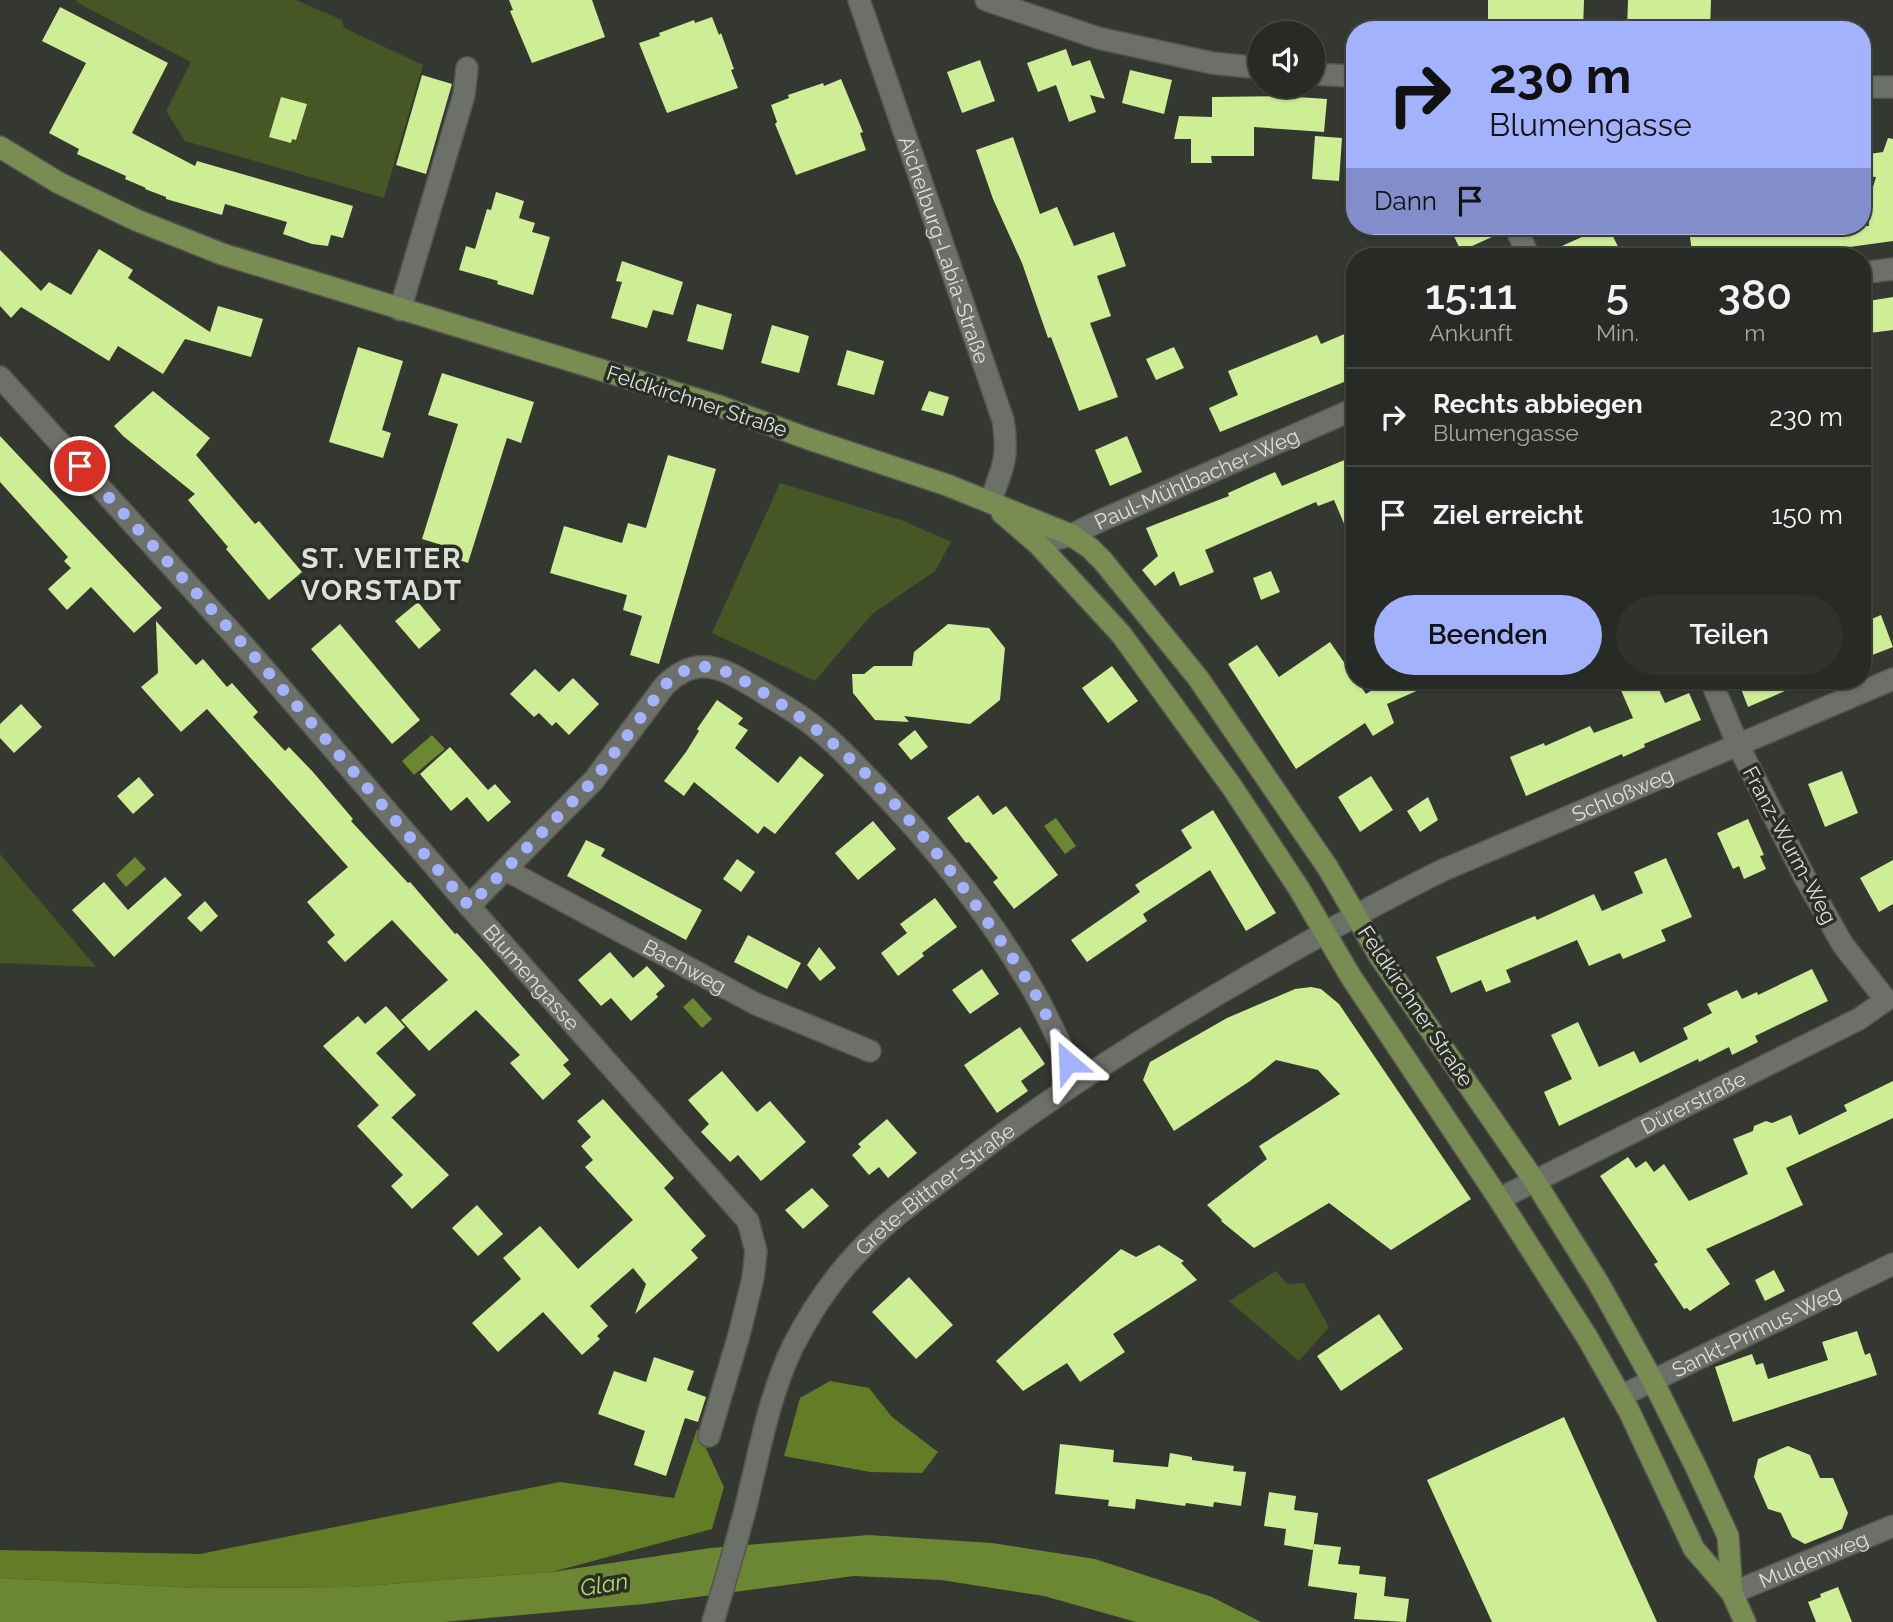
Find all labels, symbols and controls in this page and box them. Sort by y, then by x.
map controls [1248,21,1325,98]
button: sound [1248,21,1325,98]
text: 230 m [1489,47,1631,104]
icon: right [1374,49,1465,140]
text: Blumengasse [1489,106,1692,143]
street label: Aichelburg-Labia-Straße [894,133,995,367]
icon: arrive [1451,182,1489,220]
text: Dann [1374,186,1437,216]
text: 15:11 [1425,270,1517,319]
text: 5 [1606,270,1629,319]
text: 380 [1718,270,1792,319]
text: Ankunft [1429,319,1513,346]
text: Min. [1596,319,1639,346]
text: m [1744,319,1765,346]
street label: Feldkirchner Straße [604,360,790,442]
text: Rechts abbiegen [1433,389,1643,419]
icon: right [1374,398,1412,436]
text: 230 m [1769,402,1843,432]
text: Blumengasse [1433,419,1579,446]
street label: Paul-Mühlbacher-Weg [1090,422,1303,534]
pin [50,436,110,496]
icon: arrive [61,447,99,485]
icon: arrive [1374,496,1412,534]
text: Ziel erreicht [1433,500,1583,530]
text: 150 m [1771,500,1843,530]
district label: ST. VEITER VORSTADT [301,542,463,607]
button: Beenden [1374,595,1602,675]
button: Teilen [1616,595,1843,675]
street label: Schloßweg [1568,761,1677,827]
street label: Franz-Wurm-Weg [1738,762,1842,928]
street label: Blumengasse [478,919,585,1035]
street label: Feldkirchner Straße [1353,921,1479,1091]
street label: Bachweg [639,933,731,998]
position arrow [1031,1025,1105,1099]
street label: Dürerstraße [1636,1065,1750,1139]
street label: Grete-Bittner-Straße [850,1117,1019,1260]
street label: Sankt-Primus-Weg [1668,1279,1844,1382]
street label: Muldenweg [1755,1525,1872,1593]
water label: Glan [578,1567,630,1601]

